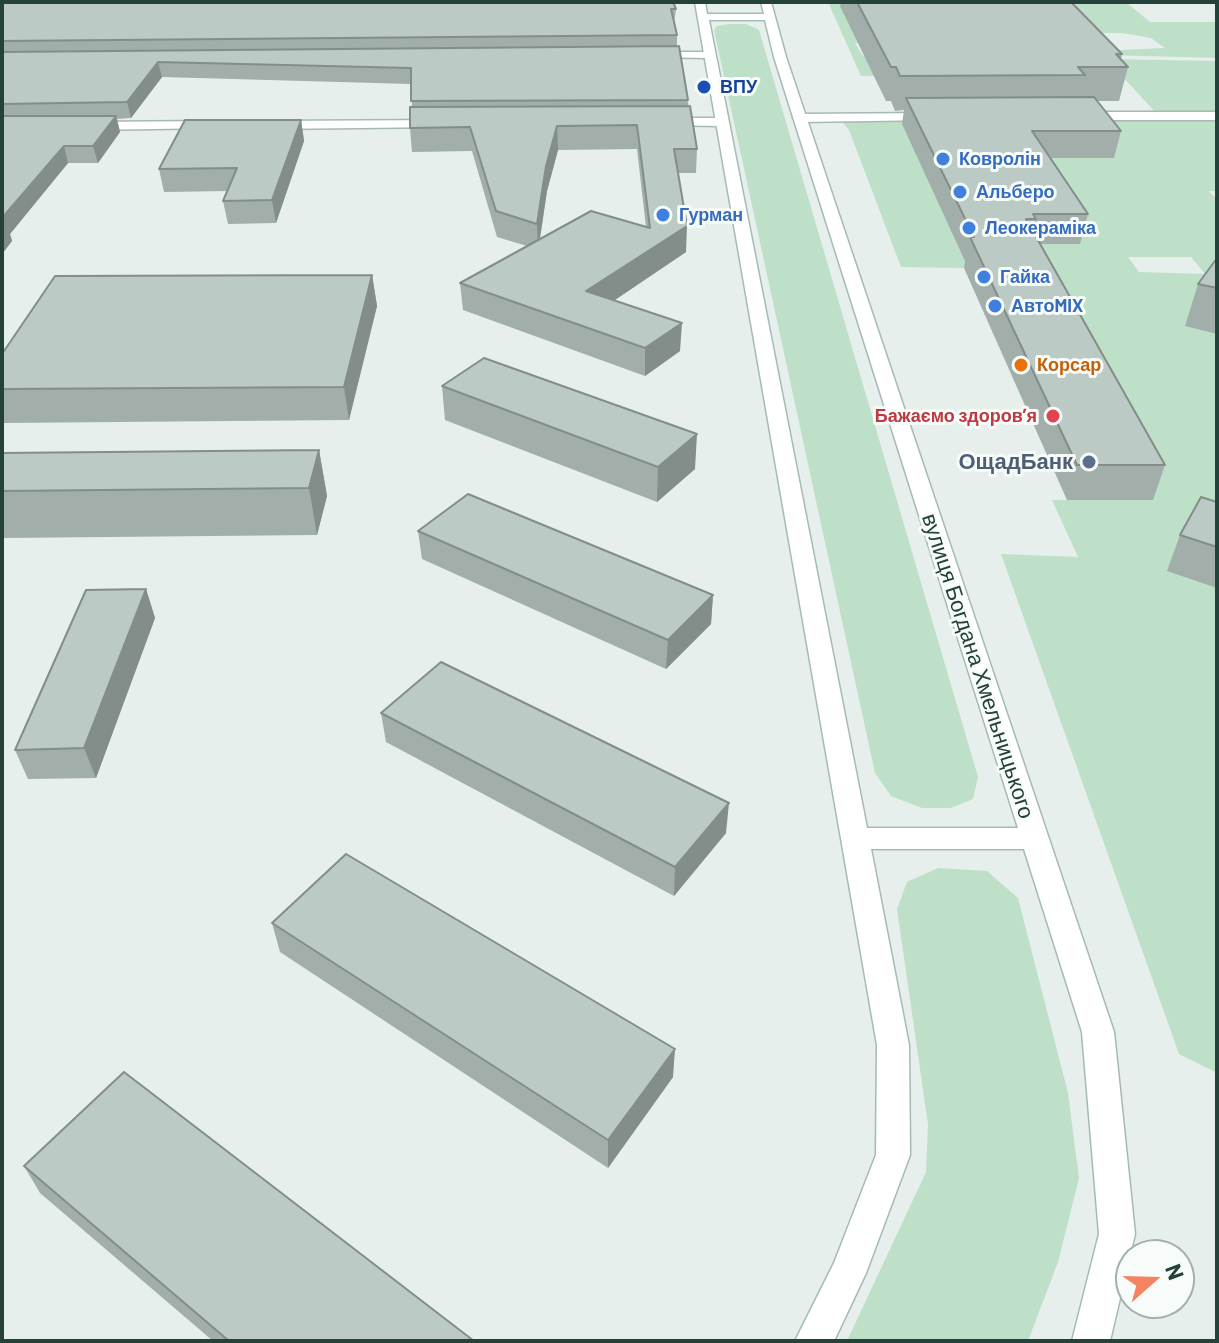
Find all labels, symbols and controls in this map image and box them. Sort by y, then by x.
place label: ВПУ [720,76,757,98]
marker: ВПУ [695,78,713,96]
place label: Ковролін [959,148,1041,170]
marker: Ковролін [934,150,952,168]
place label: Альберо [976,181,1055,203]
marker: Альберо [951,183,969,201]
place label: Гурман [679,204,743,226]
marker: Гурман [654,206,672,224]
place label: Леокераміка [985,217,1096,239]
marker: Леокераміка [960,219,978,237]
place label: Гайка [1000,266,1050,288]
marker: Гайка [975,268,993,286]
place label: АвтоMIX [1011,295,1083,317]
marker: АвтоMIX [986,297,1004,315]
place label: Корсар [1037,354,1101,376]
marker: Корсар [1012,356,1030,374]
place label: Бажаємо здоровʼя [875,405,1037,427]
marker: Бажаємо здоровʼя [1044,407,1062,425]
place label: ОщадБанк [959,449,1073,475]
marker: ОщадБанк [1080,453,1098,471]
street label: вулиця Богдана Хмельницького [916,510,1040,822]
north arrow [1115,1239,1195,1319]
text: N [1161,1260,1190,1283]

